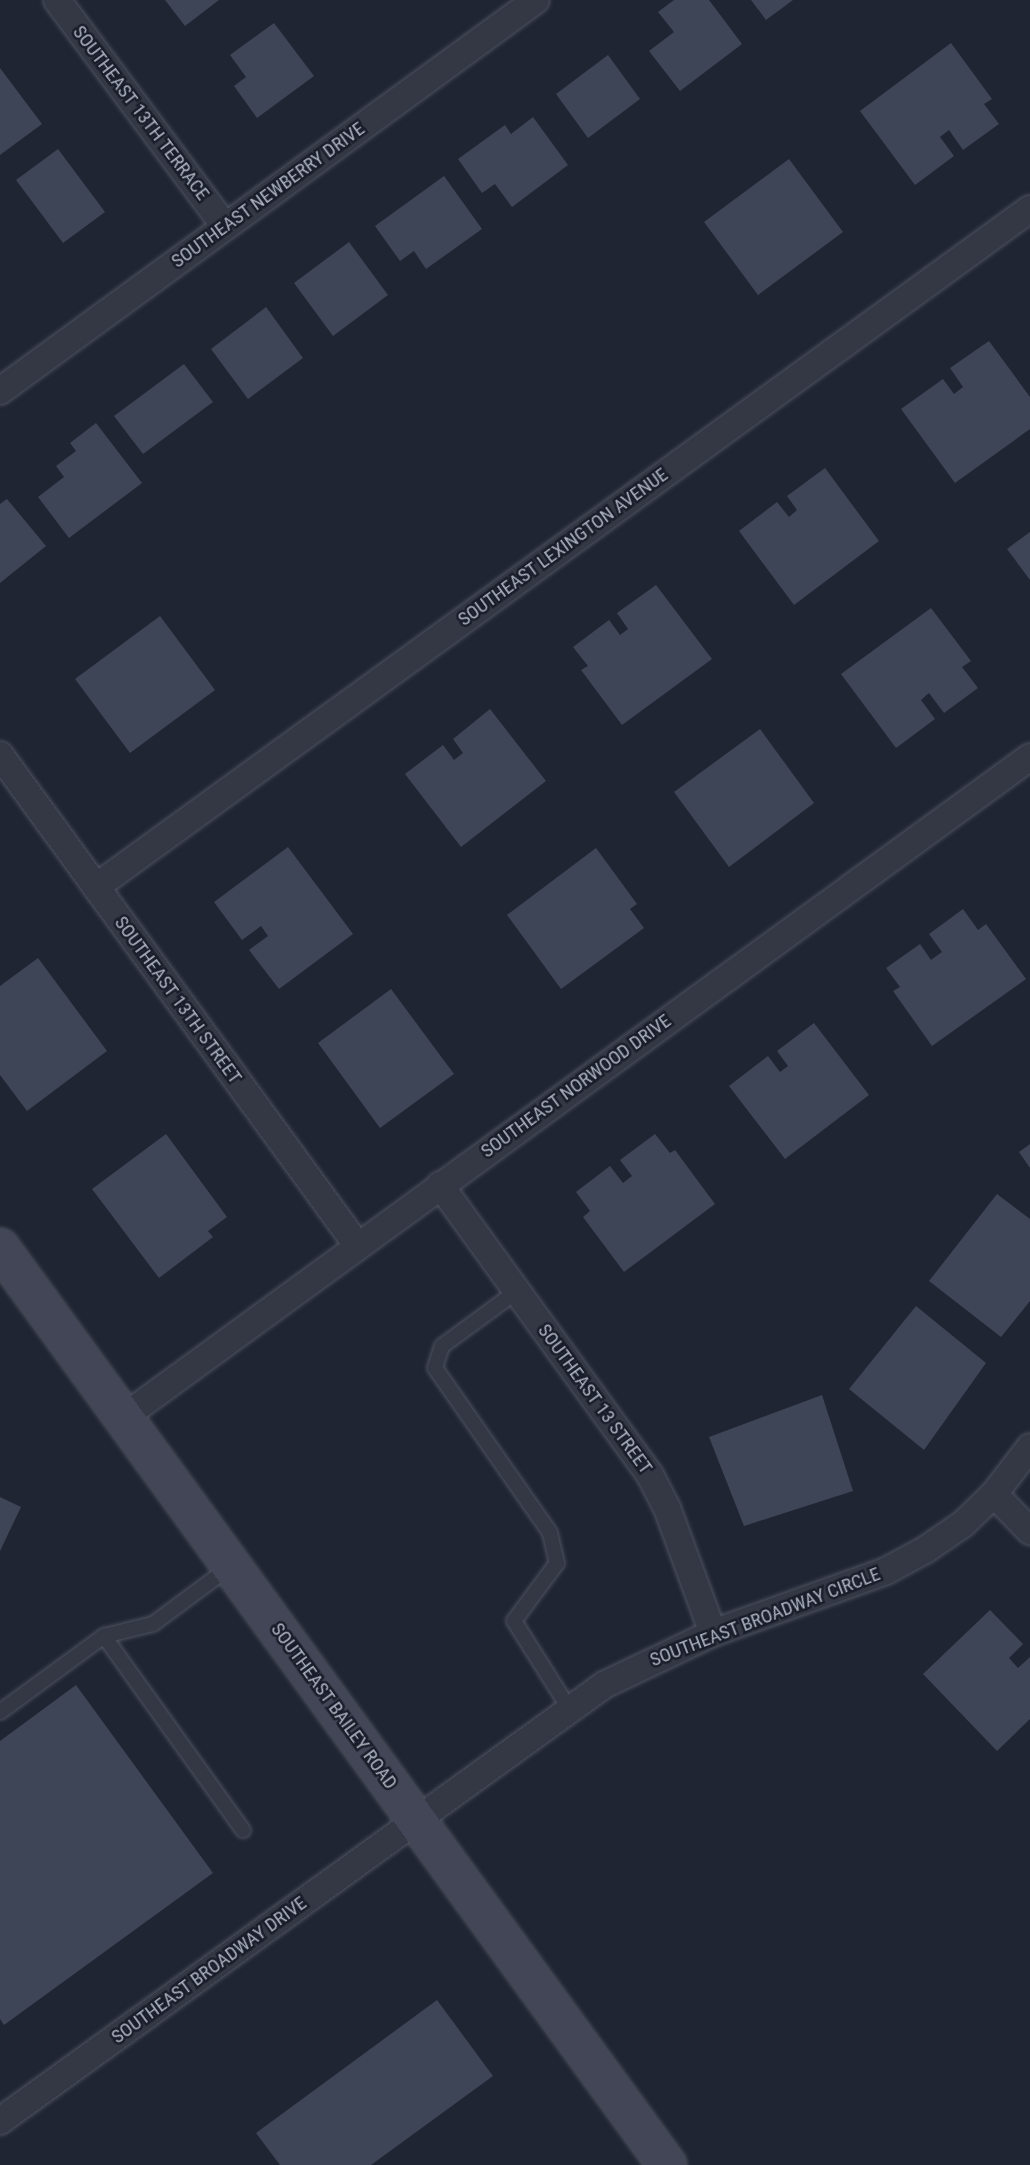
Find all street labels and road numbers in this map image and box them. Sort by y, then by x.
street label: SOUTHEAST 13TH TERRACE [68,21,214,205]
street label: SOUTHEAST NEWBERRY DRIVE [167,117,369,273]
street label: SOUTHEAST LEXINGTON AVENUE [453,463,673,631]
street label: SOUTHEAST 13TH STREET [109,912,247,1088]
street label: SOUTHEAST NORWOOD DRIVE [476,1009,676,1163]
street label: SOUTHEAST 13 STREET [533,1319,657,1479]
street label: SOUTHEAST BROADWAY CIRCLE [647,1562,883,1672]
street label: SOUTHEAST BAILEY ROAD [266,1618,402,1794]
street label: SOUTHEAST BROADWAY DRIVE [107,1891,311,2049]

